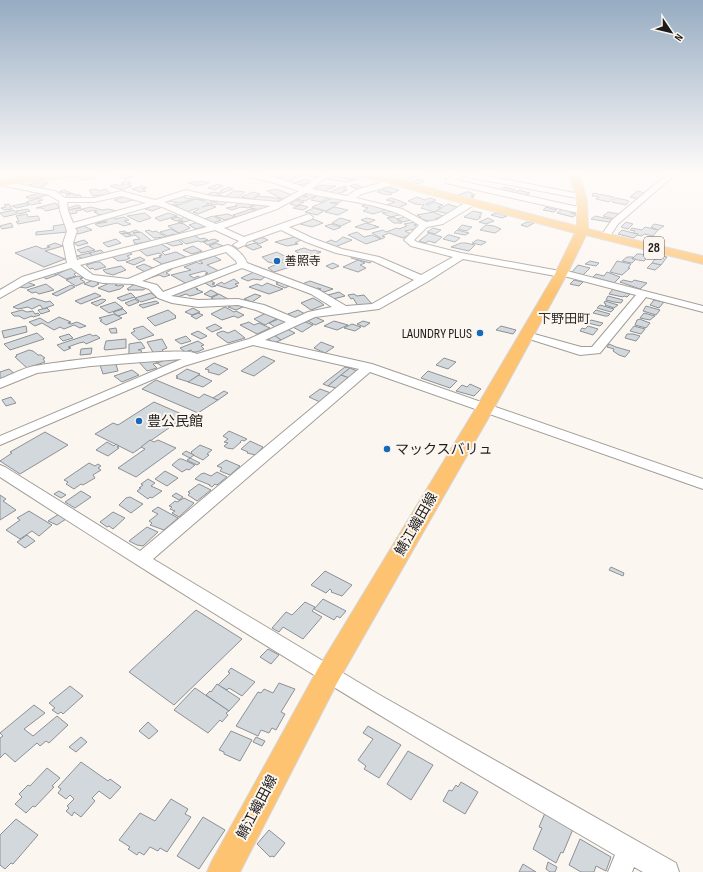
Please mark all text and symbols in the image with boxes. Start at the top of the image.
north arrow [651,12,691,52]
text: N [672,31,686,44]
road number: 28 [644,237,664,259]
place label: 善照寺 [285,254,321,269]
marker: 善照寺 [272,256,282,266]
district label: 下野田町 [538,311,590,327]
place label: LAUNDRY PLUS [402,325,472,342]
marker: LAUNDRY PLUS [475,328,485,338]
place label: 豊公民館 [147,413,203,430]
marker: 豊公民館 [134,416,144,426]
place label: マックスバリュ [395,441,493,458]
marker: マックスバリュ [382,444,392,454]
street label: 鯖江織田線 [391,489,441,559]
street label: 鯖江織田線 [233,772,281,842]

